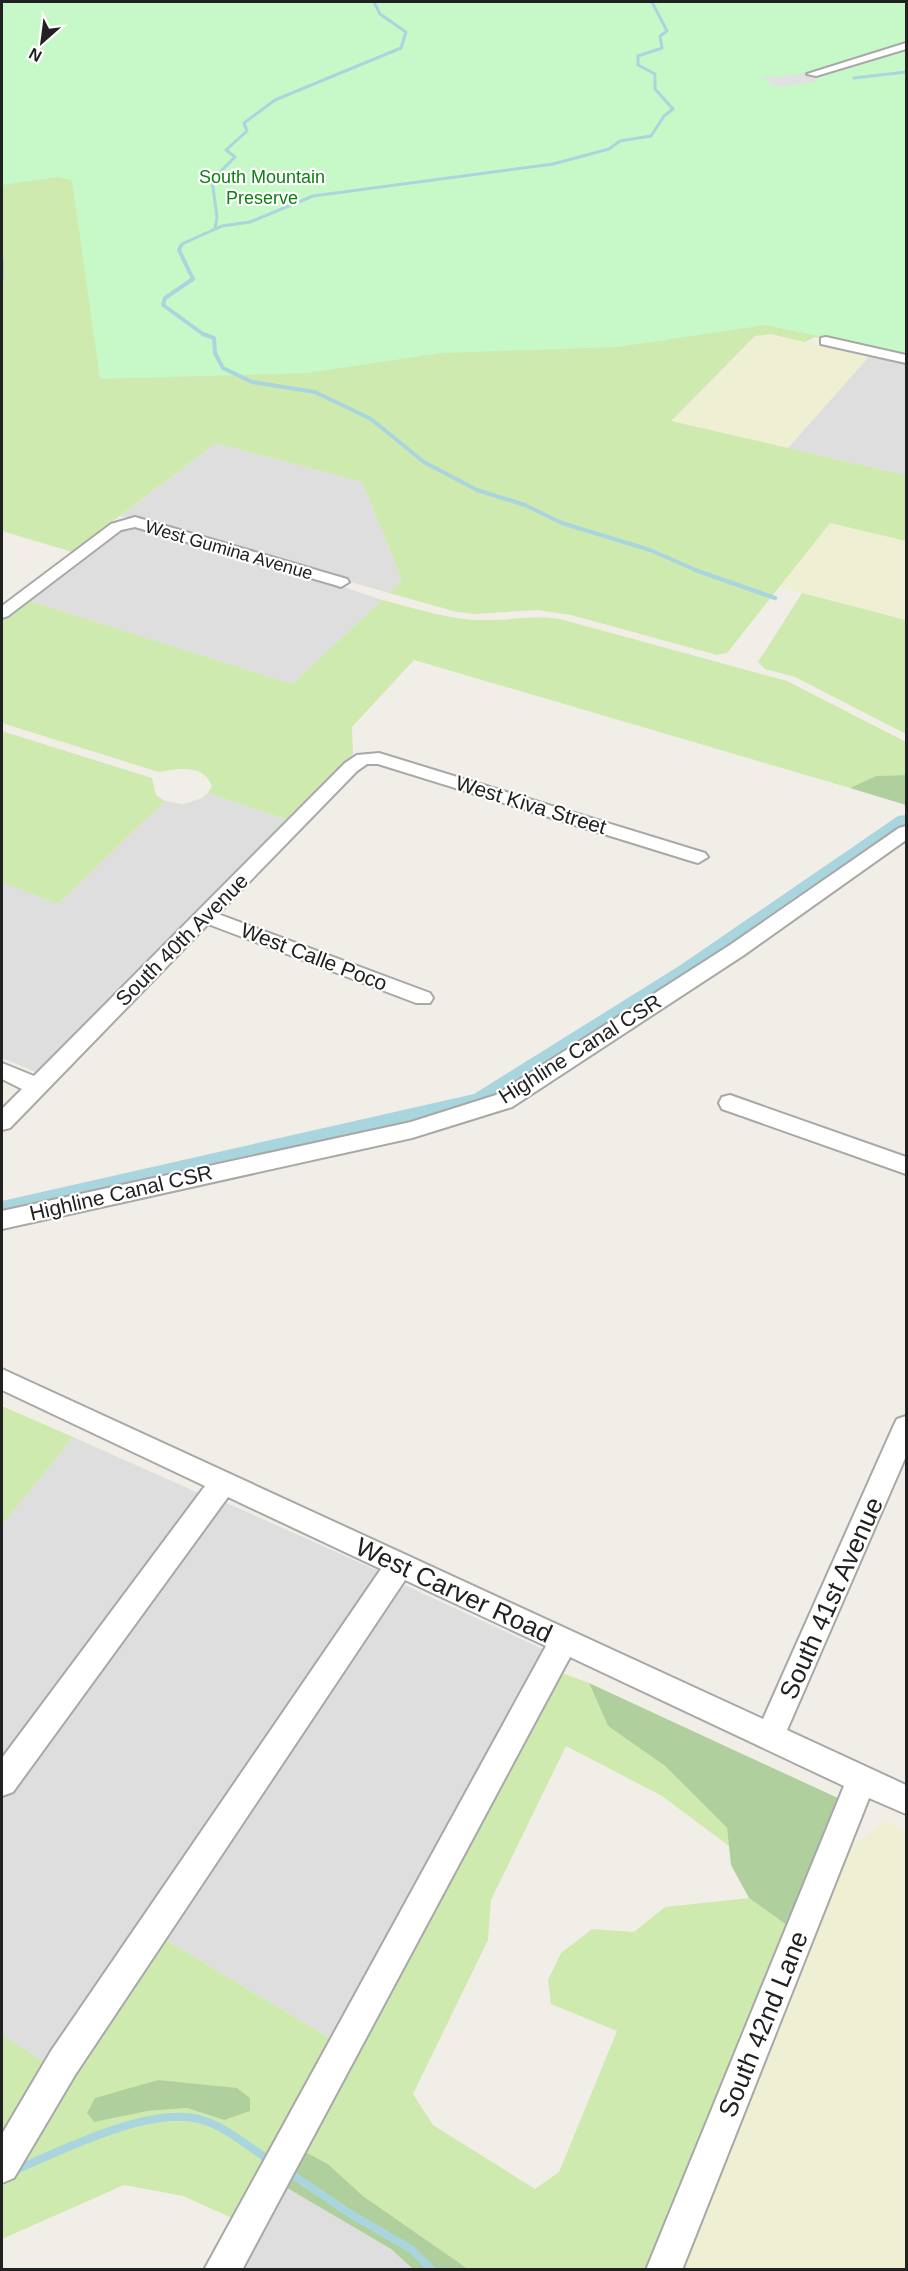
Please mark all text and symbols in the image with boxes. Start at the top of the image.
north arrow [12,12,72,72]
text: N [26,45,44,65]
park label: South Mountain Preserve [199,167,325,208]
street label: West Gumina Avenue [143,516,315,584]
street label: West Kiva Street [453,771,609,838]
street label: South 40th Avenue [111,869,252,1010]
street label: West Calle Poco [238,918,391,995]
street label: Highline Canal CSR [494,989,665,1108]
street label: Highline Canal CSR [27,1160,214,1225]
street label: South 41st Avenue [773,1492,889,1704]
street label: West Carver Road [351,1531,557,1649]
street label: South 42nd Lane [712,1927,814,2121]

